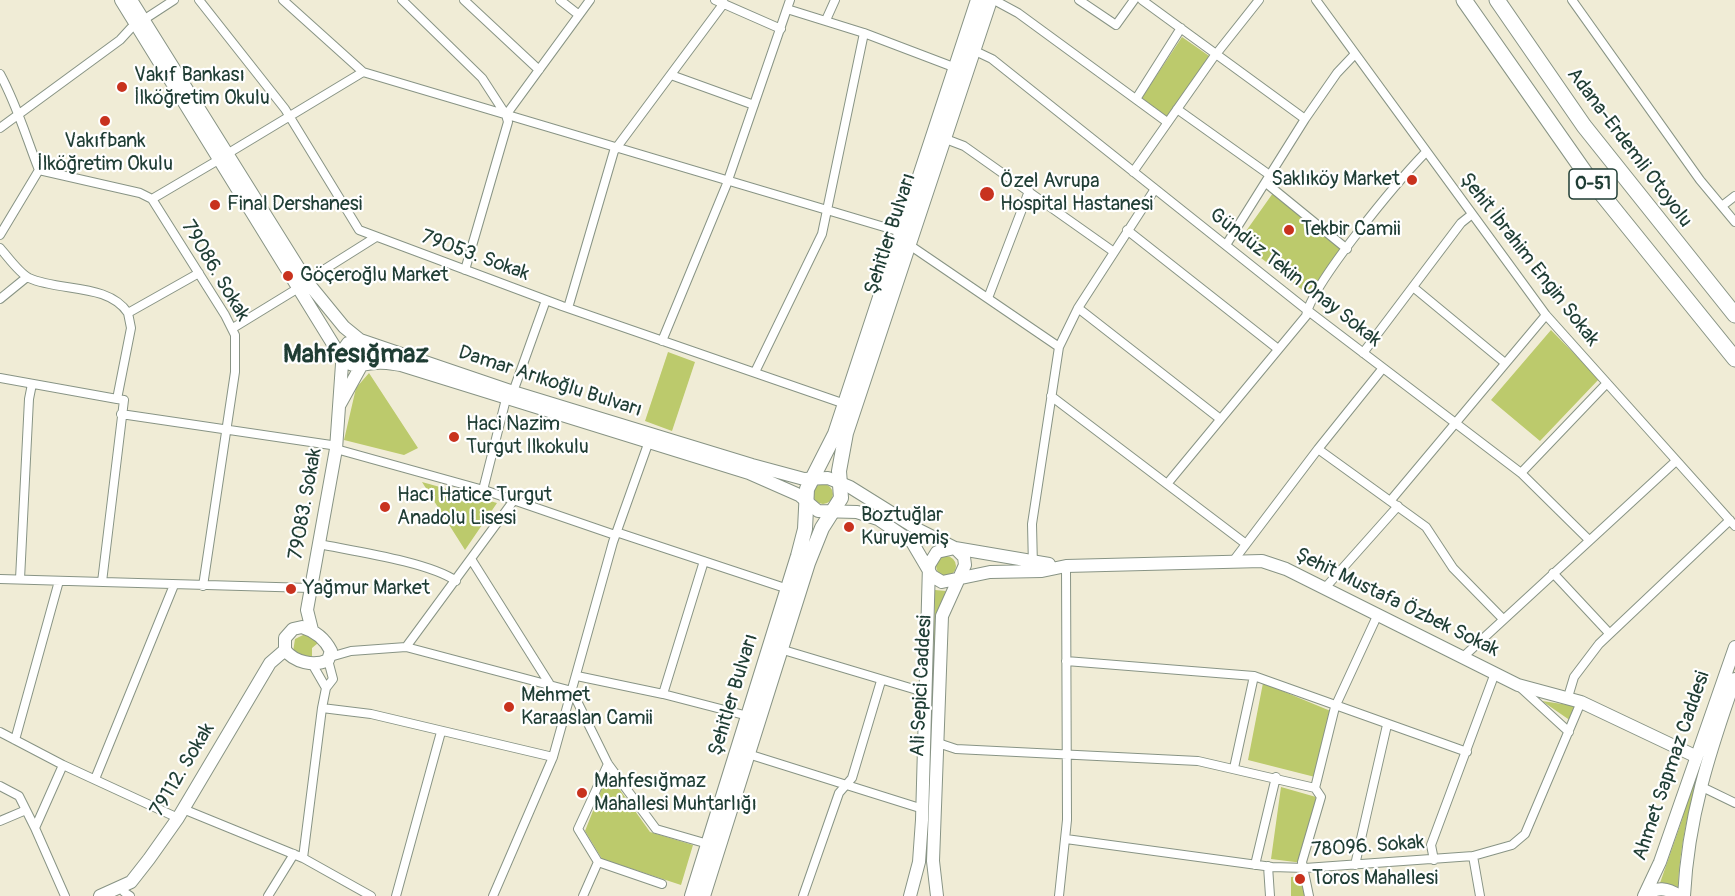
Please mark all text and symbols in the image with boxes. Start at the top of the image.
place label: Vakıf Bankası İlköğretim Okulu [134,64,270,111]
street label: Adana-Erdemli Otoyolu [1561,64,1697,232]
marker: Vakıf Bankası İlköğretim Okulu [115,80,129,94]
marker: Vakıfbank İlköğretim Okulu [98,114,112,128]
place label: Vakıfbank İlköğretim Okulu [37,130,173,177]
place label: Saklıköy Market [1271,168,1400,192]
street label: Şehit İbrahim Engin Sokak [1454,169,1604,351]
road number: O-51 [1569,169,1617,199]
street label: Şehitler Bulvarı [860,170,922,298]
place label: Özel Avrupa Hospital Hastanesi [1000,170,1153,217]
marker: Saklıköy Market [1405,173,1419,187]
marker: Özel Avrupa Hospital Hastanesi [978,185,996,203]
place label: Final Dershanesi [227,193,362,217]
marker: Final Dershanesi [208,198,222,212]
street label: Gündüz Tekin Onay Sokak [1204,203,1386,353]
street label: 79086. Sokak [176,216,254,326]
place label: Tekbir Camii [1301,218,1400,242]
marker: Tekbir Camii [1282,223,1296,237]
street label: 79053. Sokak [418,225,532,287]
place label: Göçeroğlu Market [300,264,449,288]
marker: Göçeroğlu Market [281,269,295,283]
district label: Mahfesığmaz [283,339,429,371]
street label: Damar Arıkoğlu Bulvarı [455,341,645,423]
place label: Haci Nazim Turgut Ilkokulu [466,413,589,460]
marker: Haci Nazim Turgut Ilkokulu [447,430,461,444]
street label: 79083. Sokak [284,446,328,562]
place label: Hacı Hatice Turgut Anadolu Lisesi [397,484,552,531]
marker: Hacı Hatice Turgut Anadolu Lisesi [378,500,392,514]
place label: Boztuğlar Kuruyemiş [861,504,949,551]
marker: Boztuğlar Kuruyemiş [842,520,856,534]
street label: Şehit Mustafa Özbek Sokak [1291,543,1503,663]
place label: Yağmur Market [303,577,430,601]
marker: Yağmur Market [284,582,298,596]
street label: Ali Sepici Caddesi [906,614,938,758]
street label: Şehitler Bulvarı [704,631,764,759]
street label: Ahmet Sapmaz Caddesi [1628,668,1716,864]
place label: Mehmet Karaaslan Camii [521,684,653,731]
marker: Mehmet Karaaslan Camii [502,700,516,714]
street label: 79112. Sokak [146,719,220,821]
place label: Mahfesığmaz Mahallesi Muhtarlığı [594,770,757,817]
marker: Mahfesığmaz Mahallesi Muhtarlığı [575,786,589,800]
street label: 78096. Sokak [1311,831,1425,863]
place label: Toros Mahallesi [1312,867,1438,891]
marker: Toros Mahallesi [1293,872,1307,886]

